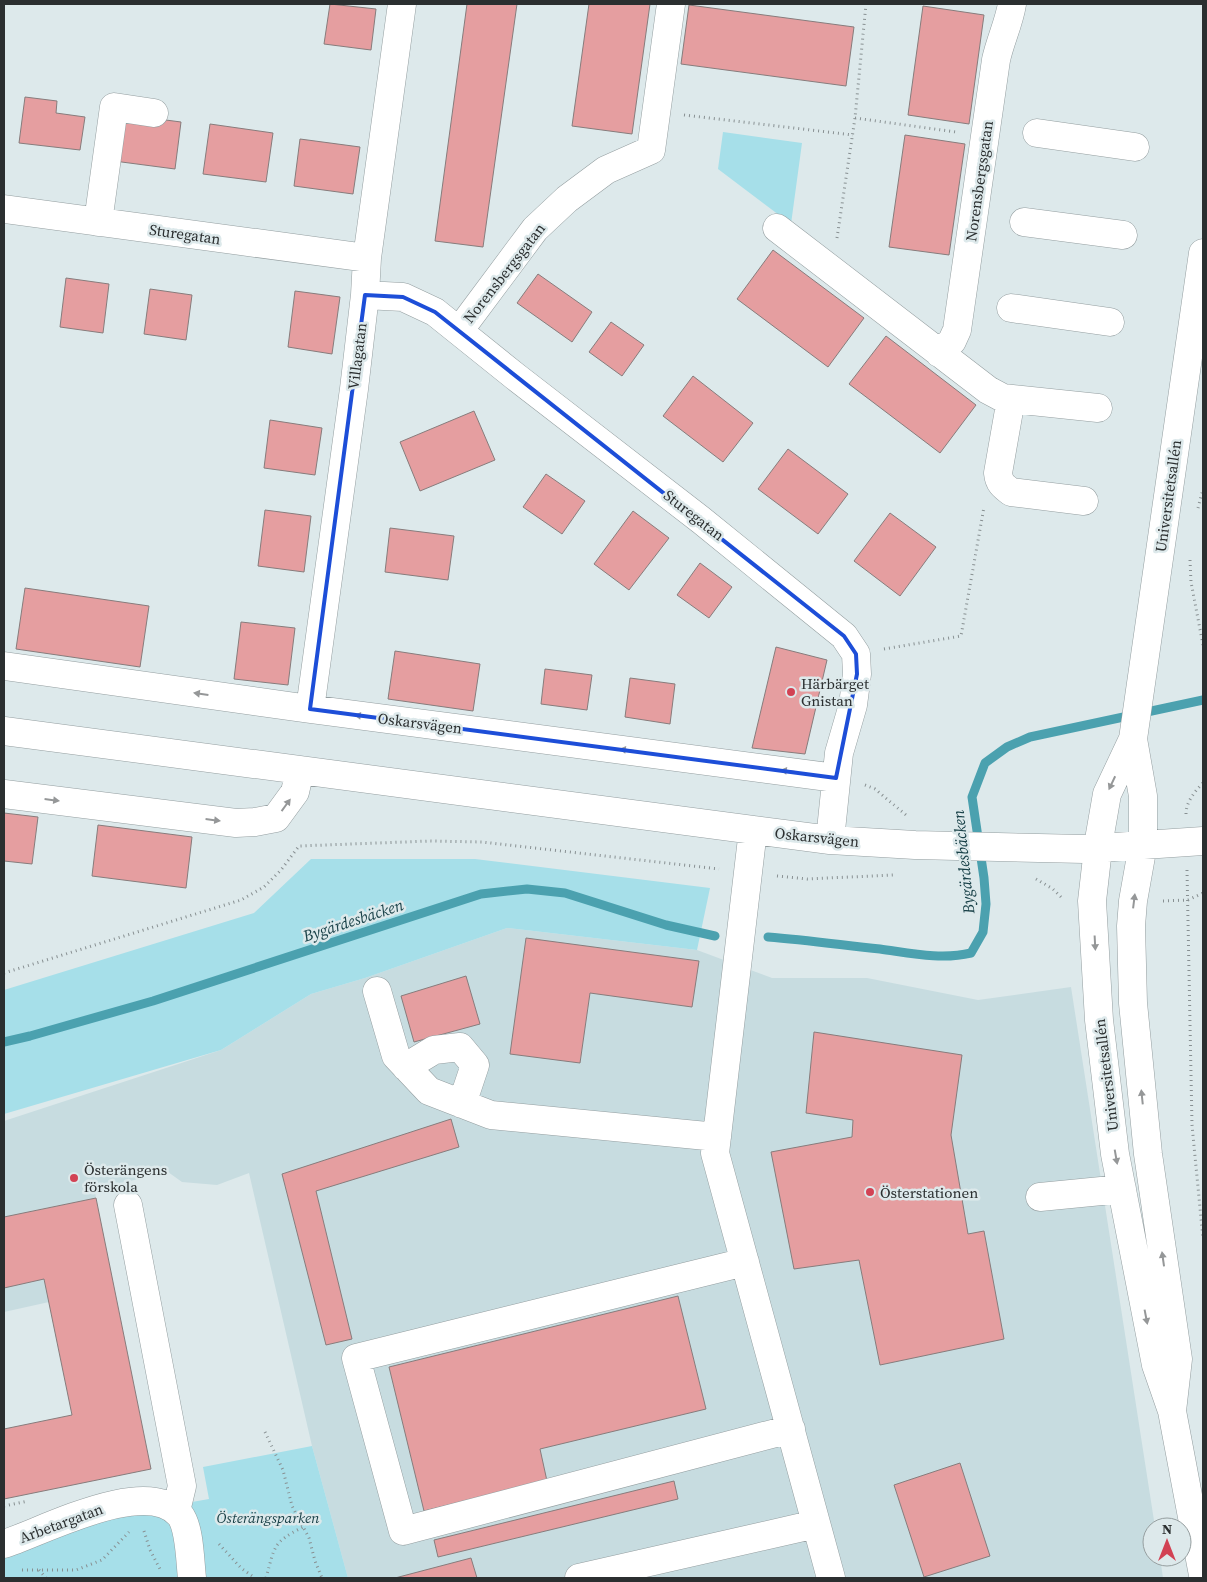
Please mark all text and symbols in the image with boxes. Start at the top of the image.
street label: Norensbergsgatan [960,119,998,243]
street label: Sturegatan [148,219,222,249]
street label: Norensbergsgatan [458,219,550,327]
street label: Villagatan [342,321,372,391]
street label: Universitetsallén [1150,439,1186,553]
street label: Sturegatan [659,485,729,545]
place label: Härbärget Gnistan [801,673,869,711]
marker: Härbärget Gnistan [785,686,797,698]
one-way arrow [192,689,208,697]
street label: Oskarsvägen [377,707,463,739]
one-way arrow [354,711,370,719]
one-way arrow [619,746,635,754]
one-way arrow [780,767,796,775]
one-way arrow [1108,776,1116,790]
one-way arrow [44,796,60,804]
one-way arrow [281,798,291,812]
water label: Bygärdesbäcken [947,809,980,916]
one-way arrow [206,816,222,824]
street label: Oskarsvägen [774,822,860,852]
one-way arrow [1130,892,1138,908]
water label: Bygärdesbäcken [299,893,406,947]
one-way arrow [1091,935,1099,951]
street label: Universitetsallén [1089,1018,1123,1132]
one-way arrow [1138,1089,1146,1105]
one-way arrow [1113,1149,1121,1165]
place label: Österängens förskola [84,1159,167,1197]
marker: Österängens förskola [68,1172,80,1184]
place label: Österstationen [880,1182,978,1203]
marker: Österstationen [864,1186,876,1198]
one-way arrow [1159,1250,1167,1266]
one-way arrow [1143,1309,1151,1325]
street label: Arbetargatan [16,1498,106,1548]
park label: Österängsparken [216,1507,320,1528]
north arrow [1142,1517,1192,1567]
text: N [1162,1519,1172,1539]

